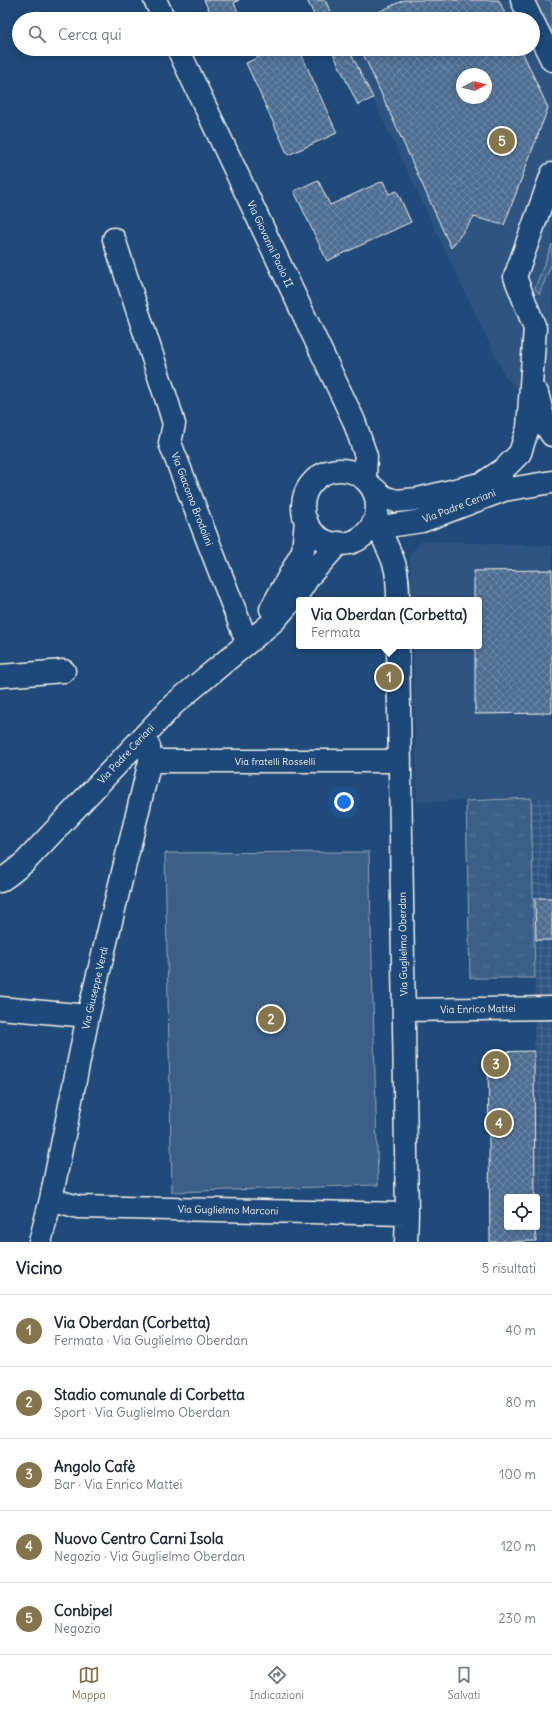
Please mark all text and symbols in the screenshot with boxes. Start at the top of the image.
search box [12,12,540,56]
icon: search [26,23,48,45]
text: Cerca qui [58,25,122,44]
north arrow [456,68,492,104]
pin: 5 [489,126,515,156]
street label: Via Giovanni Paolo II [244,198,296,290]
street label: Via Giacomo Brodolini [168,450,216,548]
street label: Via Padre Ceriani [421,486,497,526]
popup [296,597,482,649]
text: Via Oberdan (Corbetta) [311,605,467,624]
text: Fermata [311,624,361,641]
pin: 1 [376,662,402,692]
street label: Via Padre Ceriani [95,721,157,787]
street label: Via fratelli Rosselli [235,755,315,768]
your location [334,792,354,812]
street label: Via Guglielmo Oberdan [396,892,410,996]
street label: Via Giuseppe Verdi [79,945,111,1031]
street label: Via Enrico Mattei [440,1002,516,1016]
pin: 2 [258,1004,284,1034]
pin: 3 [483,1049,509,1079]
pin: 4 [486,1108,512,1138]
map controls [504,1194,540,1230]
button: locate [504,1194,540,1230]
street label: Via Guglielmo Marconi [178,1203,278,1217]
text: Vicino [16,1257,62,1279]
text: 5 risultati [482,1260,536,1277]
text: Via Oberdan (Corbetta) [54,1313,210,1332]
text: 1 [26,1322,32,1339]
text: 40 m [505,1322,536,1339]
text: Fermata · Via Guglielmo Oberdan [54,1332,248,1349]
text: Stadio comunale di Corbetta [54,1385,245,1404]
text: 2 [25,1394,33,1411]
text: 80 m [505,1394,536,1411]
text: Sport · Via Guglielmo Oberdan [54,1404,230,1421]
text: Angolo Cafè [54,1457,135,1476]
text: 3 [25,1466,33,1483]
text: 100 m [499,1466,536,1483]
text: Bar · Via Enrico Mattei [54,1476,183,1493]
text: Nuovo Centro Carni Isola [54,1529,224,1548]
text: 4 [25,1538,33,1555]
text: 120 m [501,1538,536,1555]
text: Negozio · Via Guglielmo Oberdan [54,1548,245,1565]
text: Conbipel [54,1601,112,1620]
text: 5 [25,1610,33,1627]
text: 230 m [498,1610,536,1627]
text: Negozio [54,1620,101,1637]
tab: Mappa [72,1664,106,1702]
tab: Indicazioni [249,1664,304,1702]
tab: Salvati [448,1664,480,1702]

